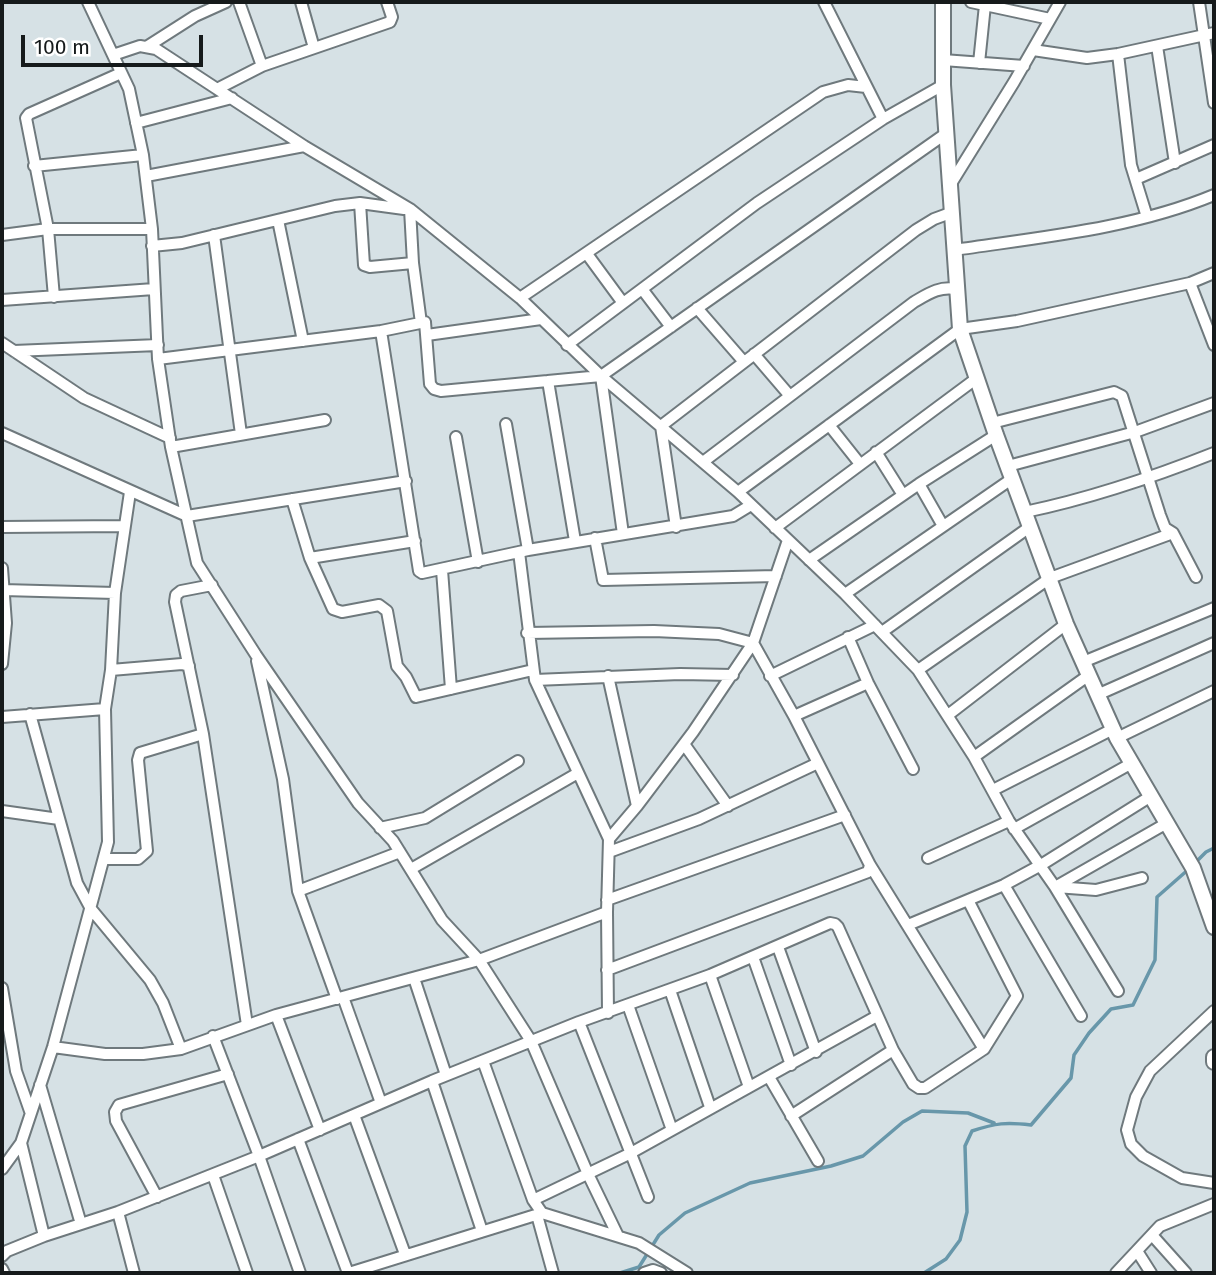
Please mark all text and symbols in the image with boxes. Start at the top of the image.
scale bar [24,21,206,65]
text: 100 m [34,34,90,60]

